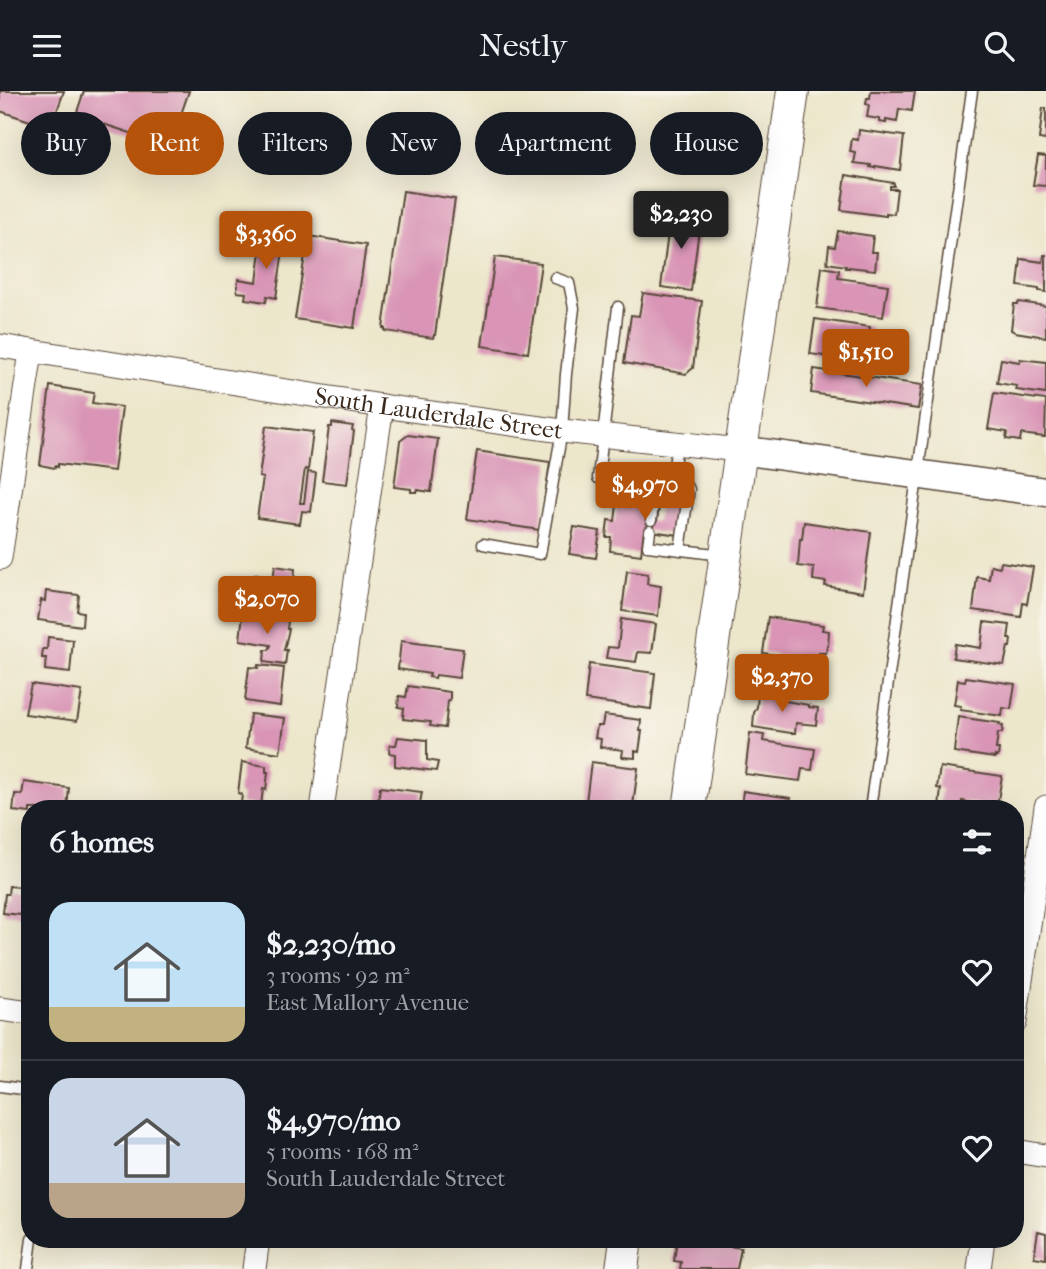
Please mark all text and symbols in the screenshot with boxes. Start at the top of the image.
icon: menu [28,27,66,65]
text: Nestly [479,27,567,64]
icon: search [980,27,1018,65]
chip: Buy [21,112,111,175]
chip: Rent [125,112,224,175]
chip: Filters [238,112,352,175]
chip: New [366,112,461,175]
chip: Apartment [475,112,636,175]
chip: House [650,112,763,175]
pin: $2,230 [624,191,738,251]
text: $2,230 [649,200,713,227]
pin: $3,360 [209,211,323,271]
text: $3,360 [235,220,297,247]
pin: $1,510 [809,329,923,389]
text: $1,510 [838,338,894,365]
street label: South Lauderdale Street [313,382,565,445]
pin: $4,970 [588,463,702,522]
text: $4,970 [612,471,678,498]
pin: $2,070 [210,577,324,636]
text: $2,070 [234,585,300,612]
pin: $2,370 [725,655,839,714]
text: $2,370 [751,663,813,690]
icon: filters [958,823,996,861]
text: 6 homes [49,825,154,860]
text: $2,230/mo [266,927,396,962]
icon: home [105,930,189,1014]
icon: heart [958,953,996,991]
text: 3 rooms · 92 m² [266,962,410,989]
text: East Mallory Avenue [266,989,469,1016]
text: $4,970/mo [266,1103,401,1138]
icon: home [105,1106,189,1190]
icon: heart [958,1129,996,1167]
text: 5 rooms · 168 m² [266,1138,419,1165]
text: South Lauderdale Street [266,1165,506,1192]

